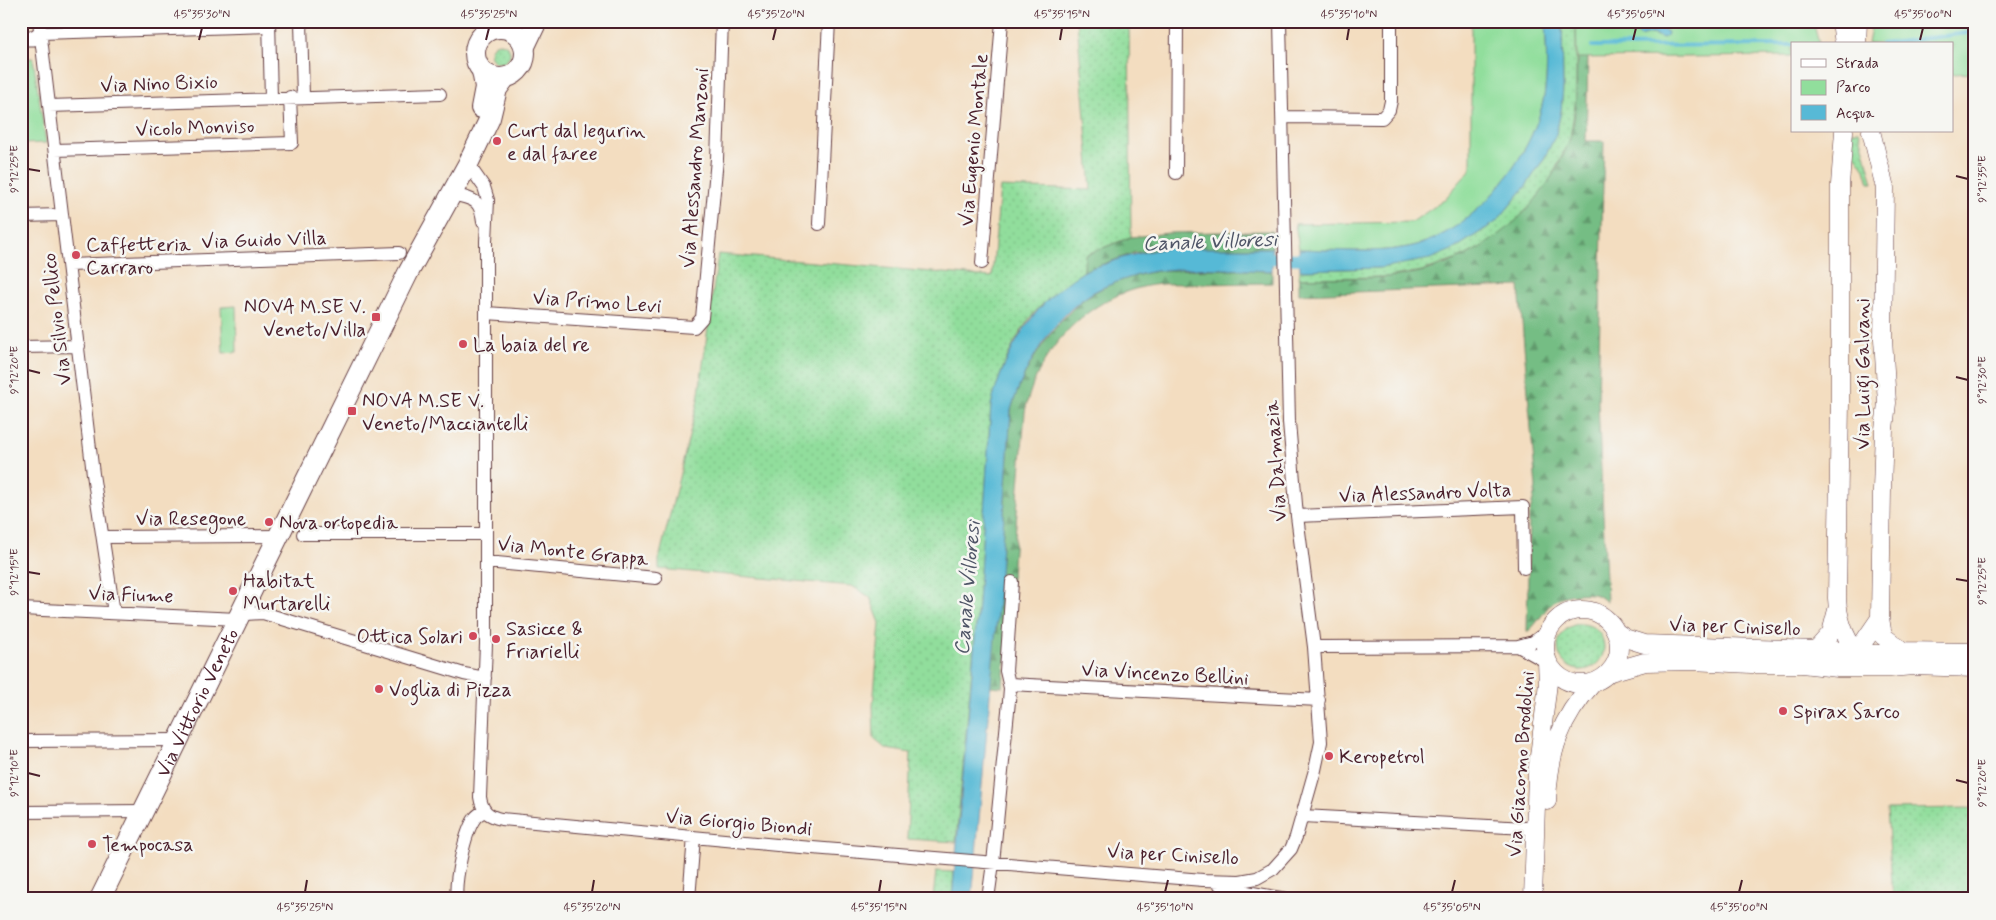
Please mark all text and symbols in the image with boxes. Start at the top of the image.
text: 45°35'30"N [174,7,230,23]
text: 45°35'25"N [461,7,517,23]
text: 45°35'20"N [748,7,804,23]
text: 45°35'15"N [1034,7,1090,23]
text: 45°35'10"N [1321,7,1377,23]
text: 45°35'05"N [1607,7,1665,23]
text: 45°35'00"N [1894,7,1952,23]
legend [1791,42,1954,132]
street label: Via Eugenio Montale [953,52,996,228]
text: Strada [1836,54,1879,74]
street label: Via Alessandro Manzoni [675,67,716,269]
street label: Via Nino Bixio [100,69,218,100]
text: Parco [1836,78,1870,98]
text: Acqua [1836,104,1875,124]
street label: Vicolo Monviso [135,113,255,144]
place label: Curt dal legurin e dal faree [507,118,646,168]
marker: Curt dal legurin e dal faree [491,135,503,147]
text: 9°12'25"E [7,145,23,193]
text: 9°12'35"E [1975,155,1991,203]
street label: Via Guido Villa [201,225,327,256]
water label: Canale Villoresi [1142,226,1280,258]
place label: Caffetteria Carraro [86,232,192,282]
marker: Caffetteria Carraro [70,249,82,261]
street label: Via Silvio Pellico [36,251,79,386]
street label: Via Primo Levi [532,285,662,320]
place label: NOVA M.SE V. Veneto/Villa [244,294,366,344]
street label: Via Luigi Galvani [1850,298,1879,450]
marker: NOVA M.SE V. Veneto/Villa [370,311,382,323]
place label: La baia del re [473,332,590,359]
marker: La baia del re [457,338,469,350]
text: 9°12'20"E [7,346,23,394]
text: 9°12'30"E [1975,356,1991,404]
place label: NOVA M.SE V. Veneto/Macciantelli [362,388,528,438]
street label: Via Dalmazia [1259,398,1294,523]
marker: NOVA M.SE V. Veneto/Macciantelli [346,405,358,417]
street label: Via Alessandro Volta [1338,477,1512,510]
street label: Via Resegone [136,506,246,534]
place label: Nova ortopedia [279,510,399,537]
marker: Nova ortopedia [263,516,275,528]
water label: Canale Villoresi [948,518,988,656]
street label: Via Monte Grappa [496,531,651,574]
text: 9°12'15"E [7,548,23,596]
text: 9°12'25"E [1975,557,1991,605]
place label: Habitat Murtarelli [243,568,330,618]
street label: Via Fiume [88,581,174,610]
marker: Habitat Murtarelli [227,585,239,597]
street label: Via per Cinisello [1669,612,1801,643]
place label: Sasicce & Friarielli [506,616,583,666]
street label: Via Vittorio Veneto [150,624,246,782]
place label: Ottica Solari [356,624,463,651]
marker: Ottica Solari [467,630,479,642]
marker: Sasicce & Friarielli [490,633,502,645]
street label: Via Vincenzo Bellini [1081,657,1249,692]
street label: Via Giacomo Brodolini [1502,670,1541,858]
place label: Voglia di Pizza [389,677,512,706]
marker: Voglia di Pizza [373,683,385,695]
place label: Spirax Sarco [1793,699,1900,726]
marker: Spirax Sarco [1777,705,1789,717]
place label: Keropetrol [1339,744,1425,771]
text: 9°12'10"E [7,749,23,797]
marker: Keropetrol [1323,750,1335,762]
text: 9°12'20"E [1975,759,1991,807]
street label: Via Giorgio Biondi [665,804,813,844]
place label: Tempocasa [102,832,194,859]
marker: Tempocasa [86,838,98,850]
street label: Via per Cinisello [1106,839,1239,872]
text: 45°35'25"N [277,900,333,916]
text: 45°35'20"N [564,900,620,916]
text: 45°35'15"N [851,900,907,916]
text: 45°35'10"N [1137,900,1193,916]
text: 45°35'05"N [1423,900,1481,916]
text: 45°35'00"N [1710,900,1768,916]

